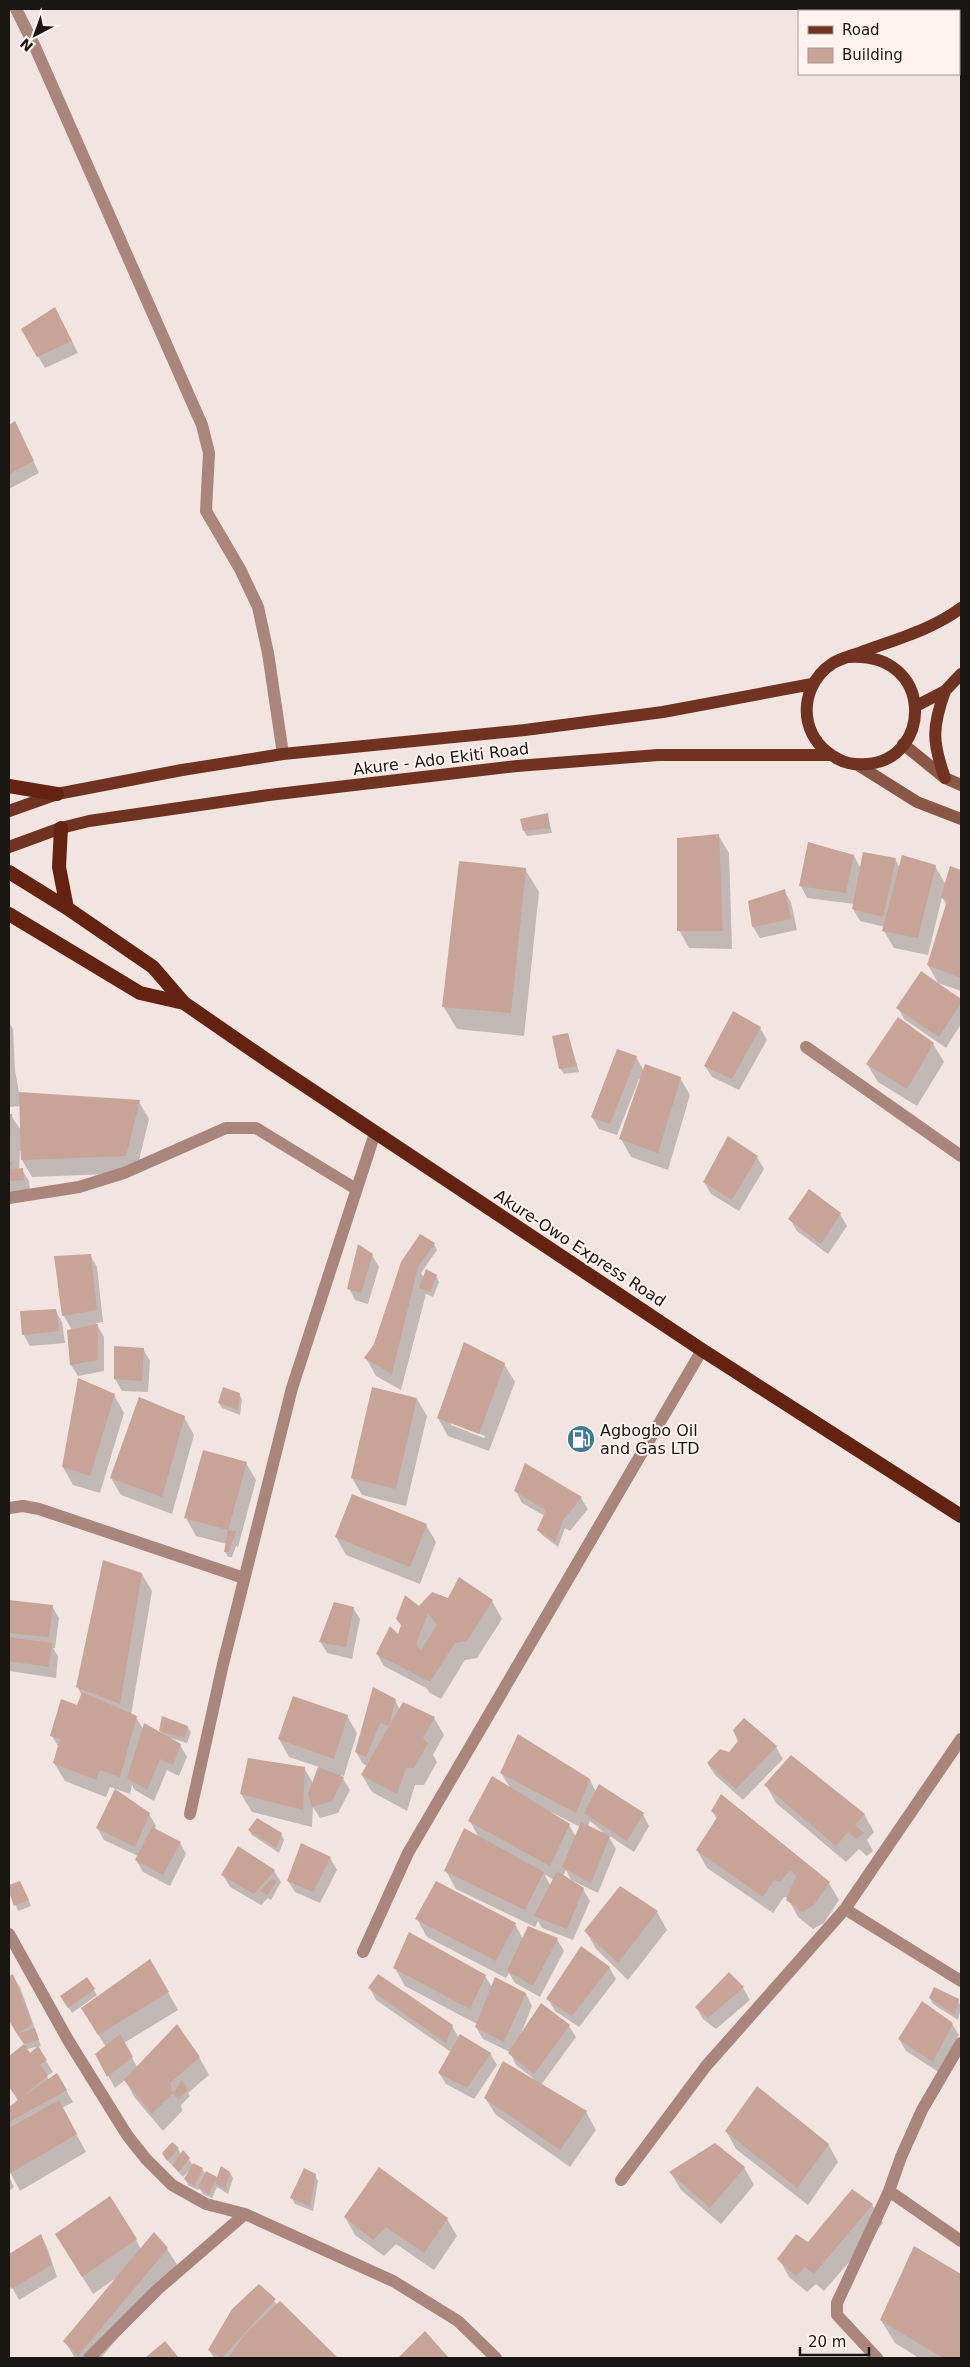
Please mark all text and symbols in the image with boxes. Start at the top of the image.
north arrow [10,10,60,60]
legend [798,10,960,75]
text: Road [842,21,880,39]
text: N [17,35,36,55]
text: Building [842,46,903,64]
street label: Akure - Ado Ekiti Road [352,739,530,779]
street label: Akure-Owo Express Road [491,1185,669,1311]
place label: Agbogbo Oil and Gas LTD [600,1421,700,1458]
fuel station icon: Agbogbo Oil and Gas LTD [566,1424,596,1454]
scale bar [800,2324,869,2356]
text: 20 m [808,2333,846,2351]

